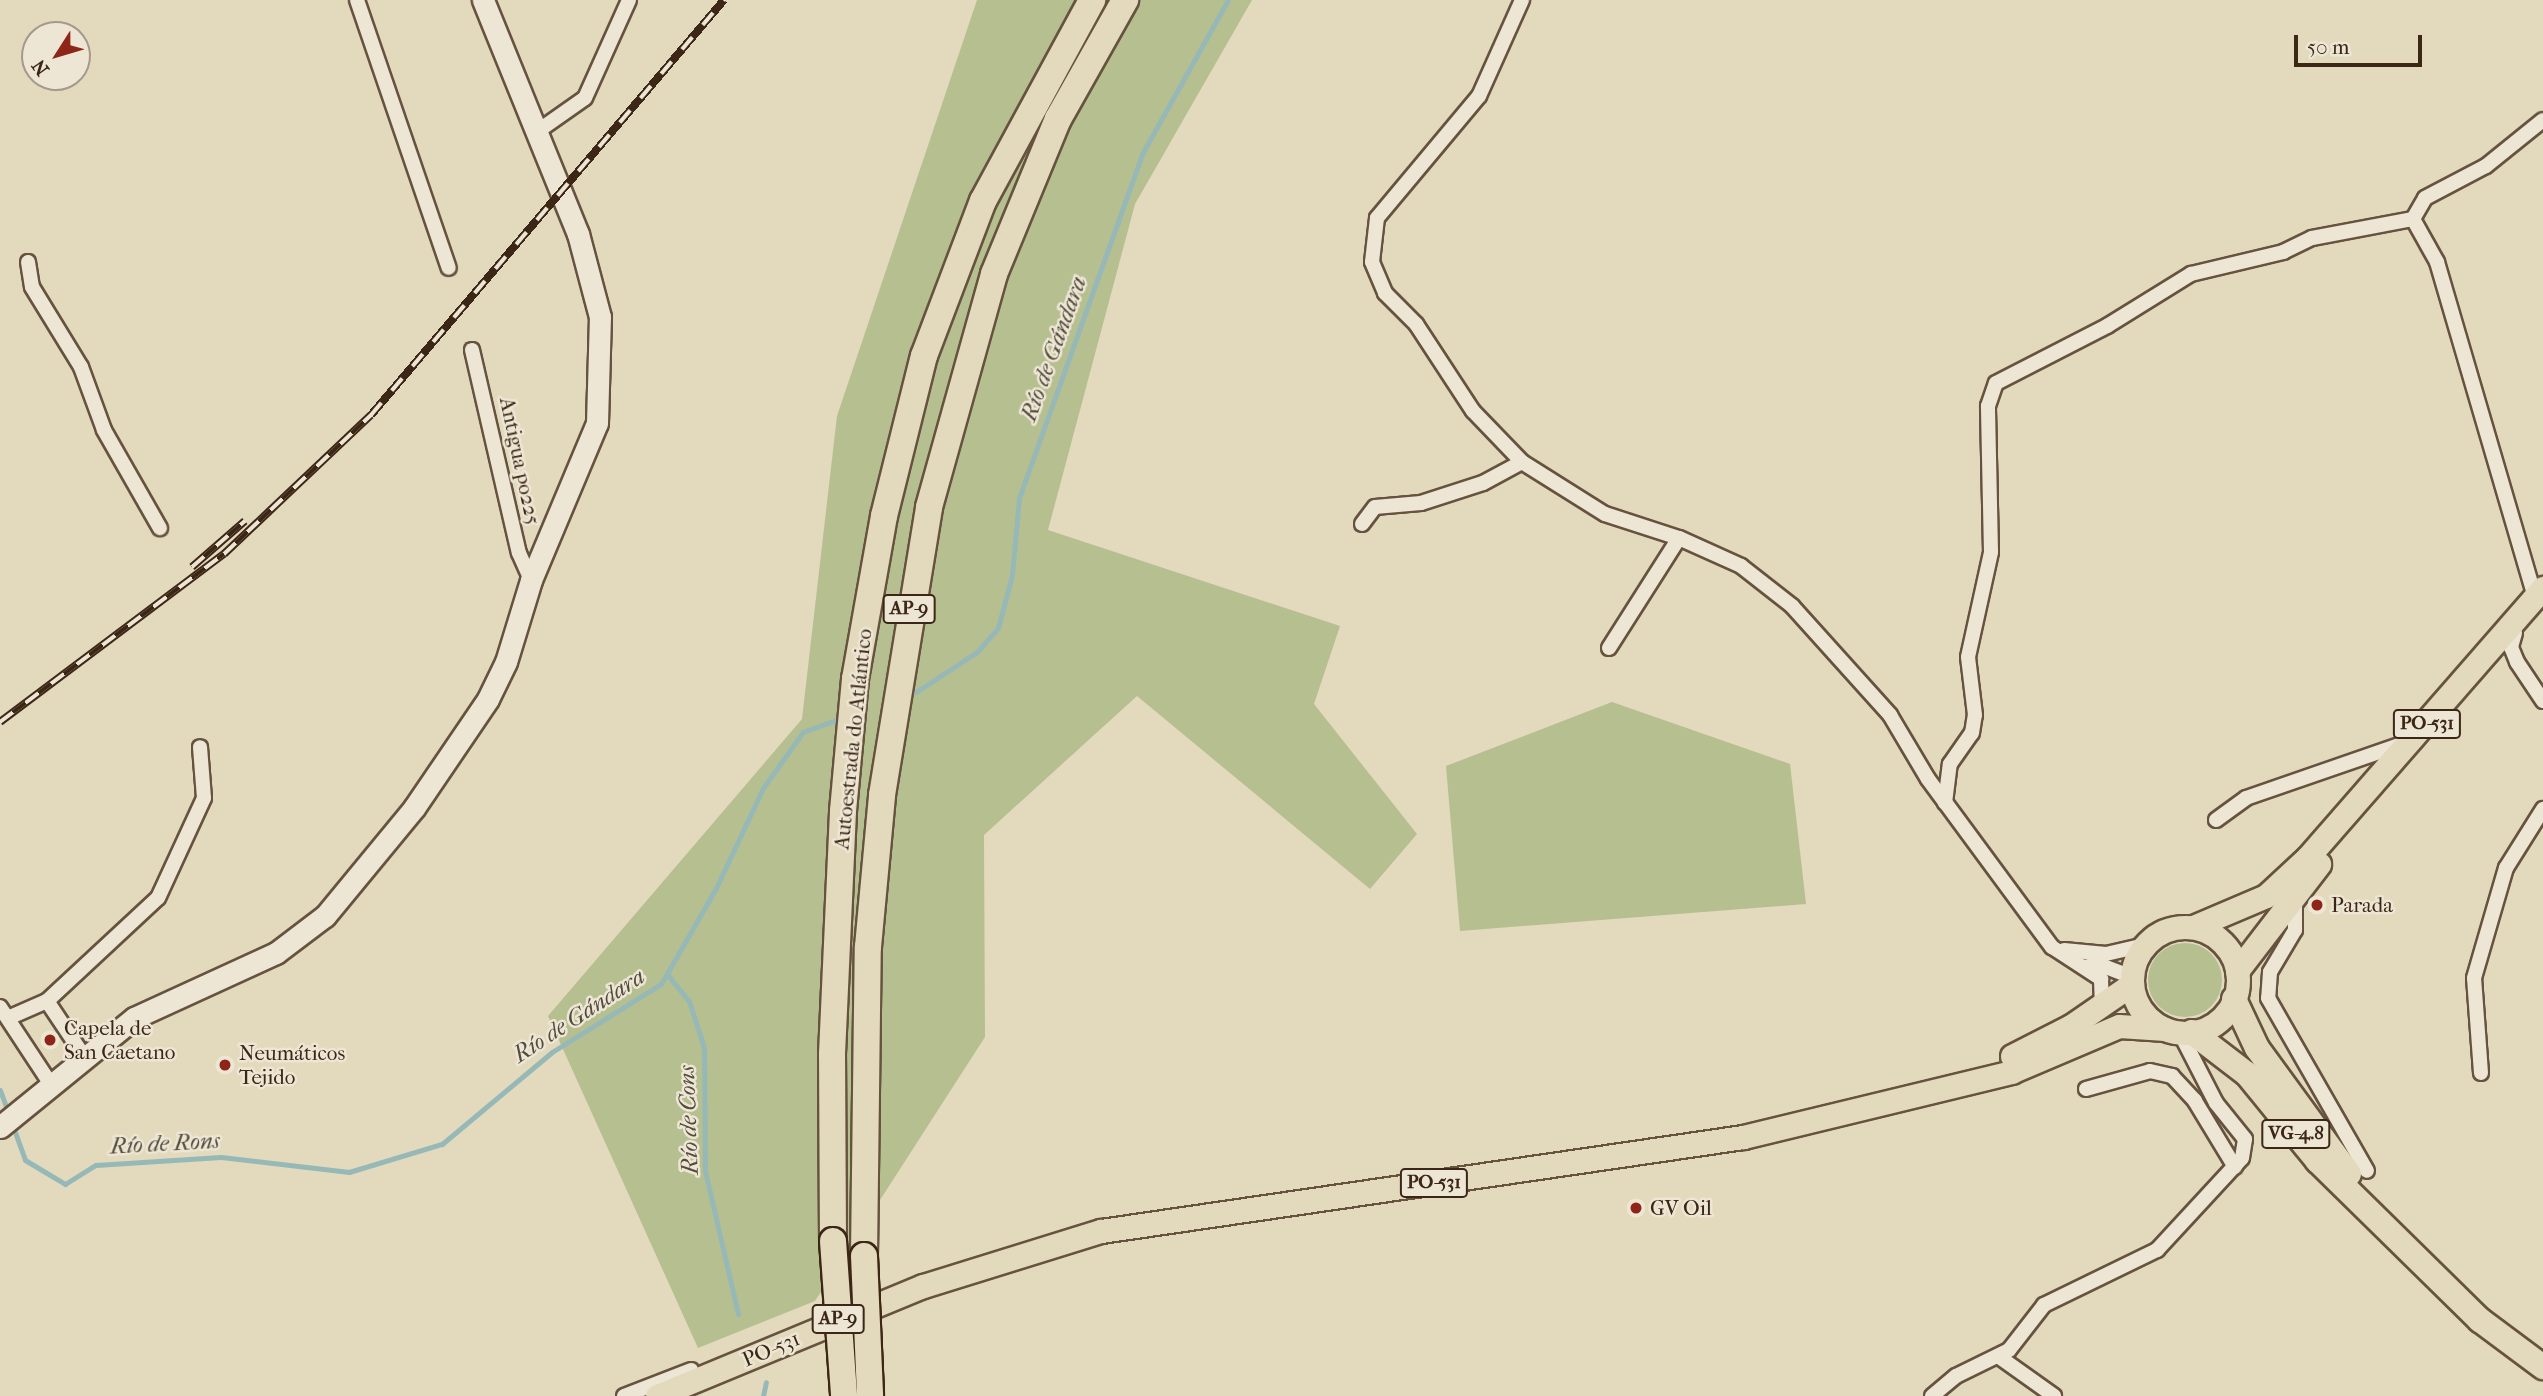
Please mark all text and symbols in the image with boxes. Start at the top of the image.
north arrow [21,21,91,91]
scale bar [2298,21,2426,65]
text: 50 m [2307,35,2350,59]
text: N [28,55,54,80]
water label: Río de Gándara [1015,273,1093,425]
street label: Antigua po225 [494,395,546,527]
road number: AP-9 [881,594,937,624]
street label: Autoestrada do Atlántico [829,627,877,851]
road number: PO-531 [2392,708,2462,740]
place label: Parada [2331,892,2393,918]
marker: Parada [2309,897,2325,913]
water label: Río de Gándara [508,963,650,1069]
place label: Capela de San Caetano [64,1015,175,1065]
marker: Capela de San Caetano [42,1032,58,1048]
place label: Neumáticos Tejido [239,1040,345,1090]
marker: Neumáticos Tejido [217,1057,233,1073]
water label: Río de Cons [673,1065,705,1175]
road number: VG-4.8 [2261,1118,2331,1150]
water label: Río de Rons [109,1127,221,1161]
road number: PO-531 [1399,1168,1469,1198]
place label: GV Oil [1650,1195,1712,1221]
marker: GV Oil [1628,1200,1644,1216]
road number: AP-9 [810,1303,866,1334]
street label: PO-531 [738,1326,804,1372]

